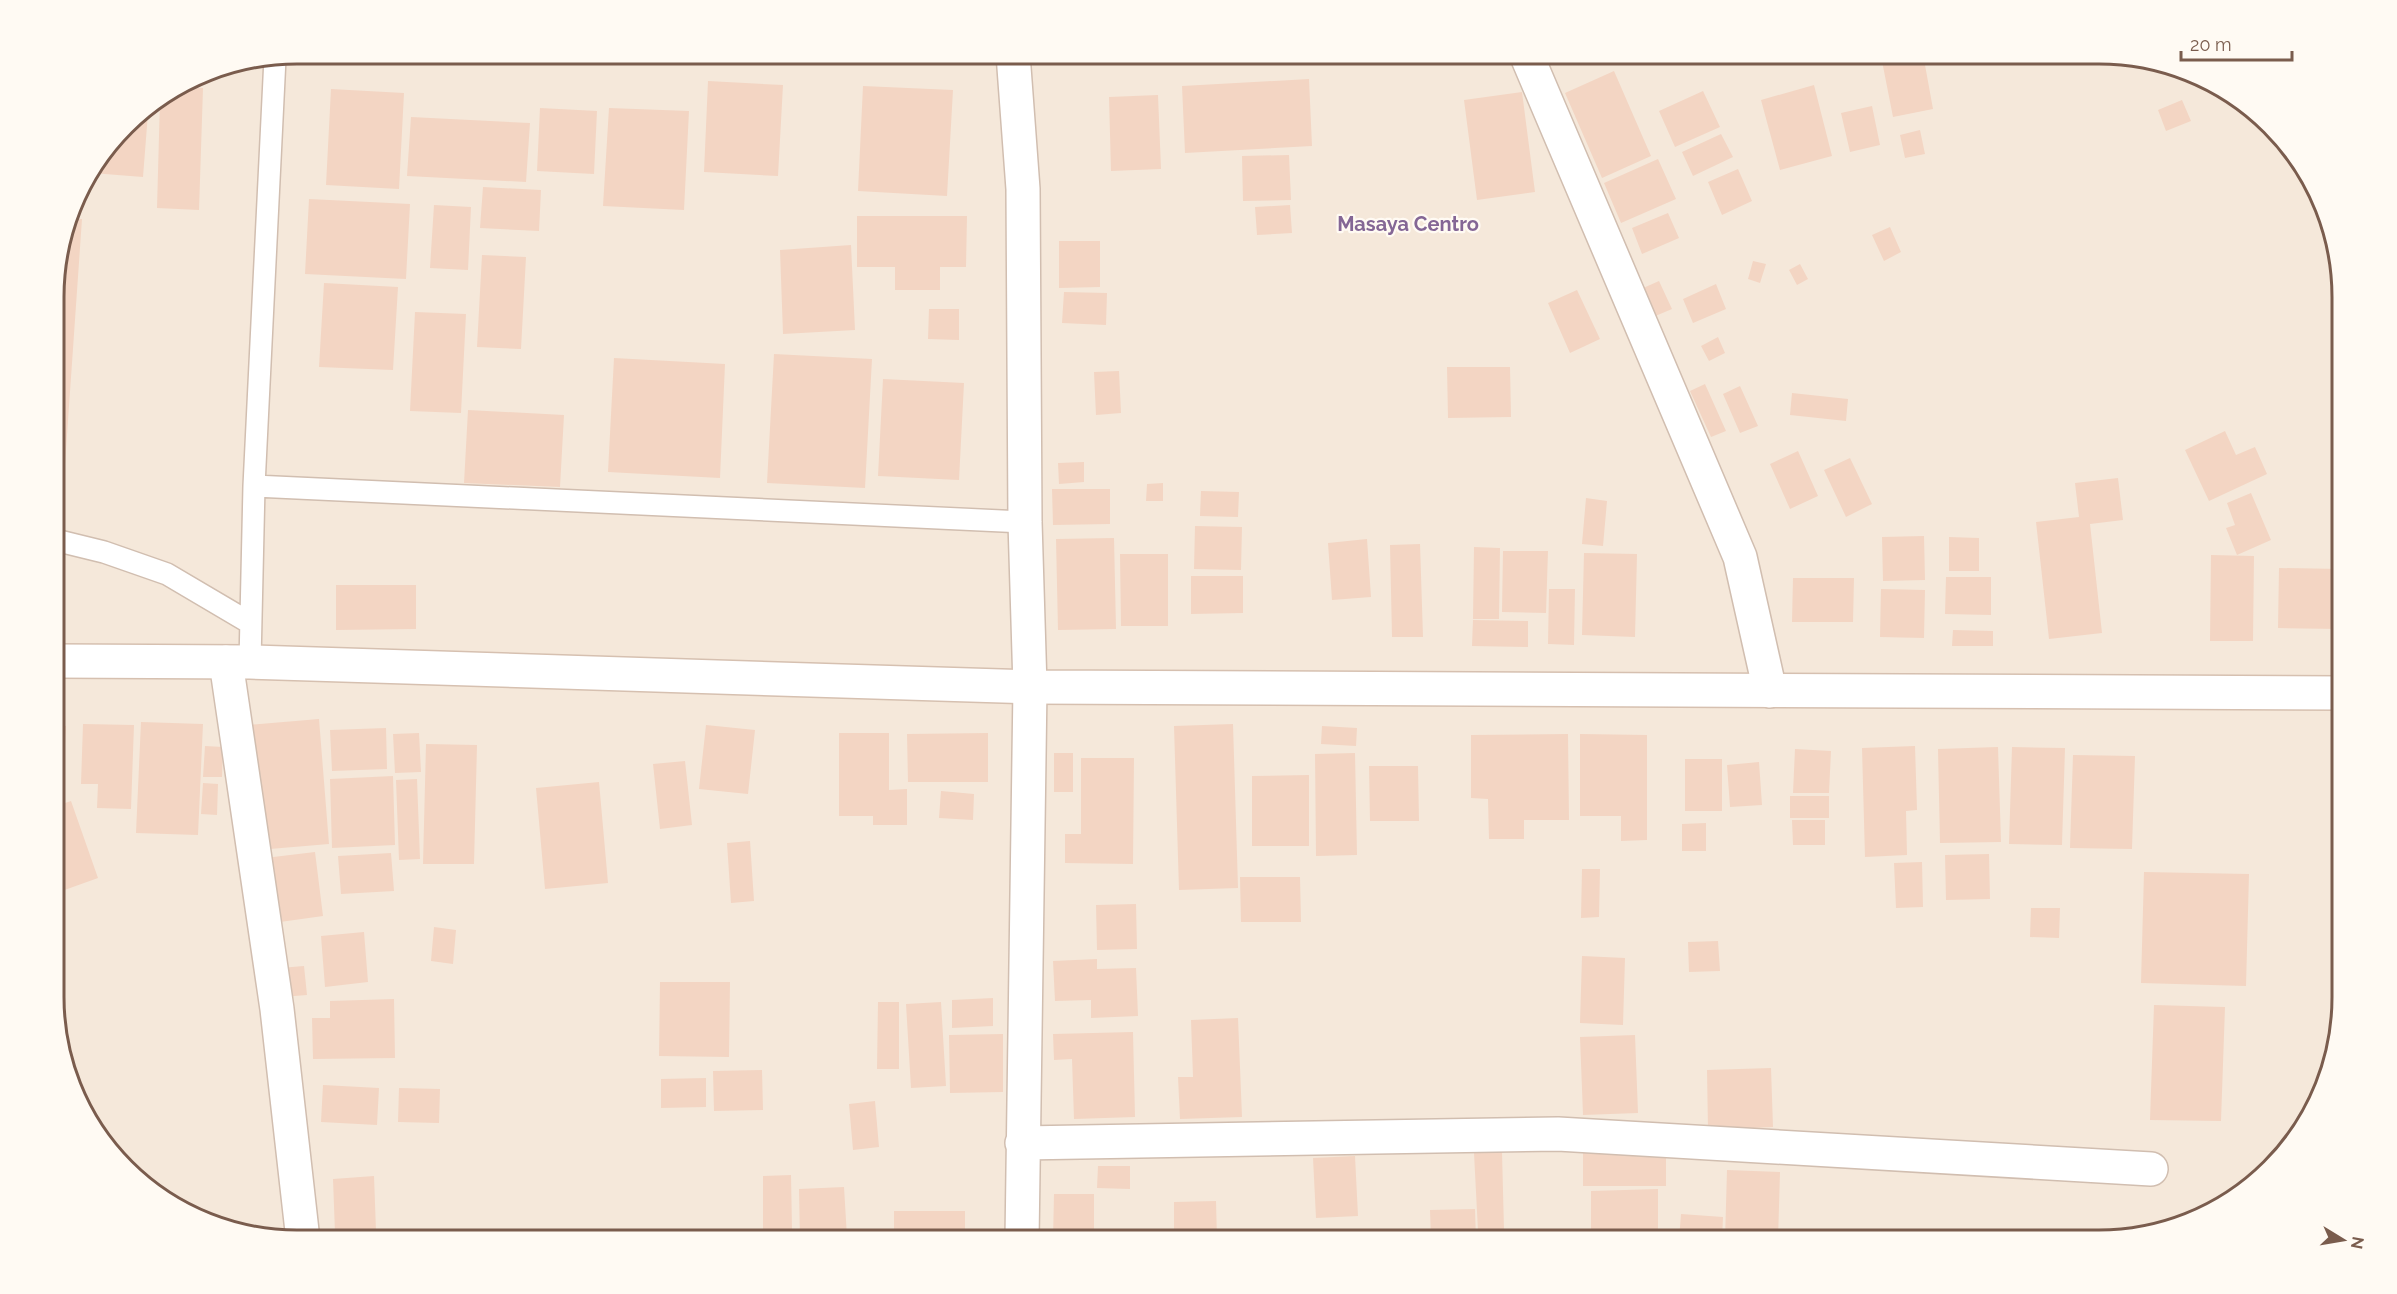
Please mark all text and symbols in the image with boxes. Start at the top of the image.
scale bar [2181,24,2292,62]
text: 20 m [2190,34,2232,55]
district label: Masaya Centro [1337,212,1479,236]
north arrow [2313,1210,2373,1270]
text: N [2347,1235,2368,1251]

